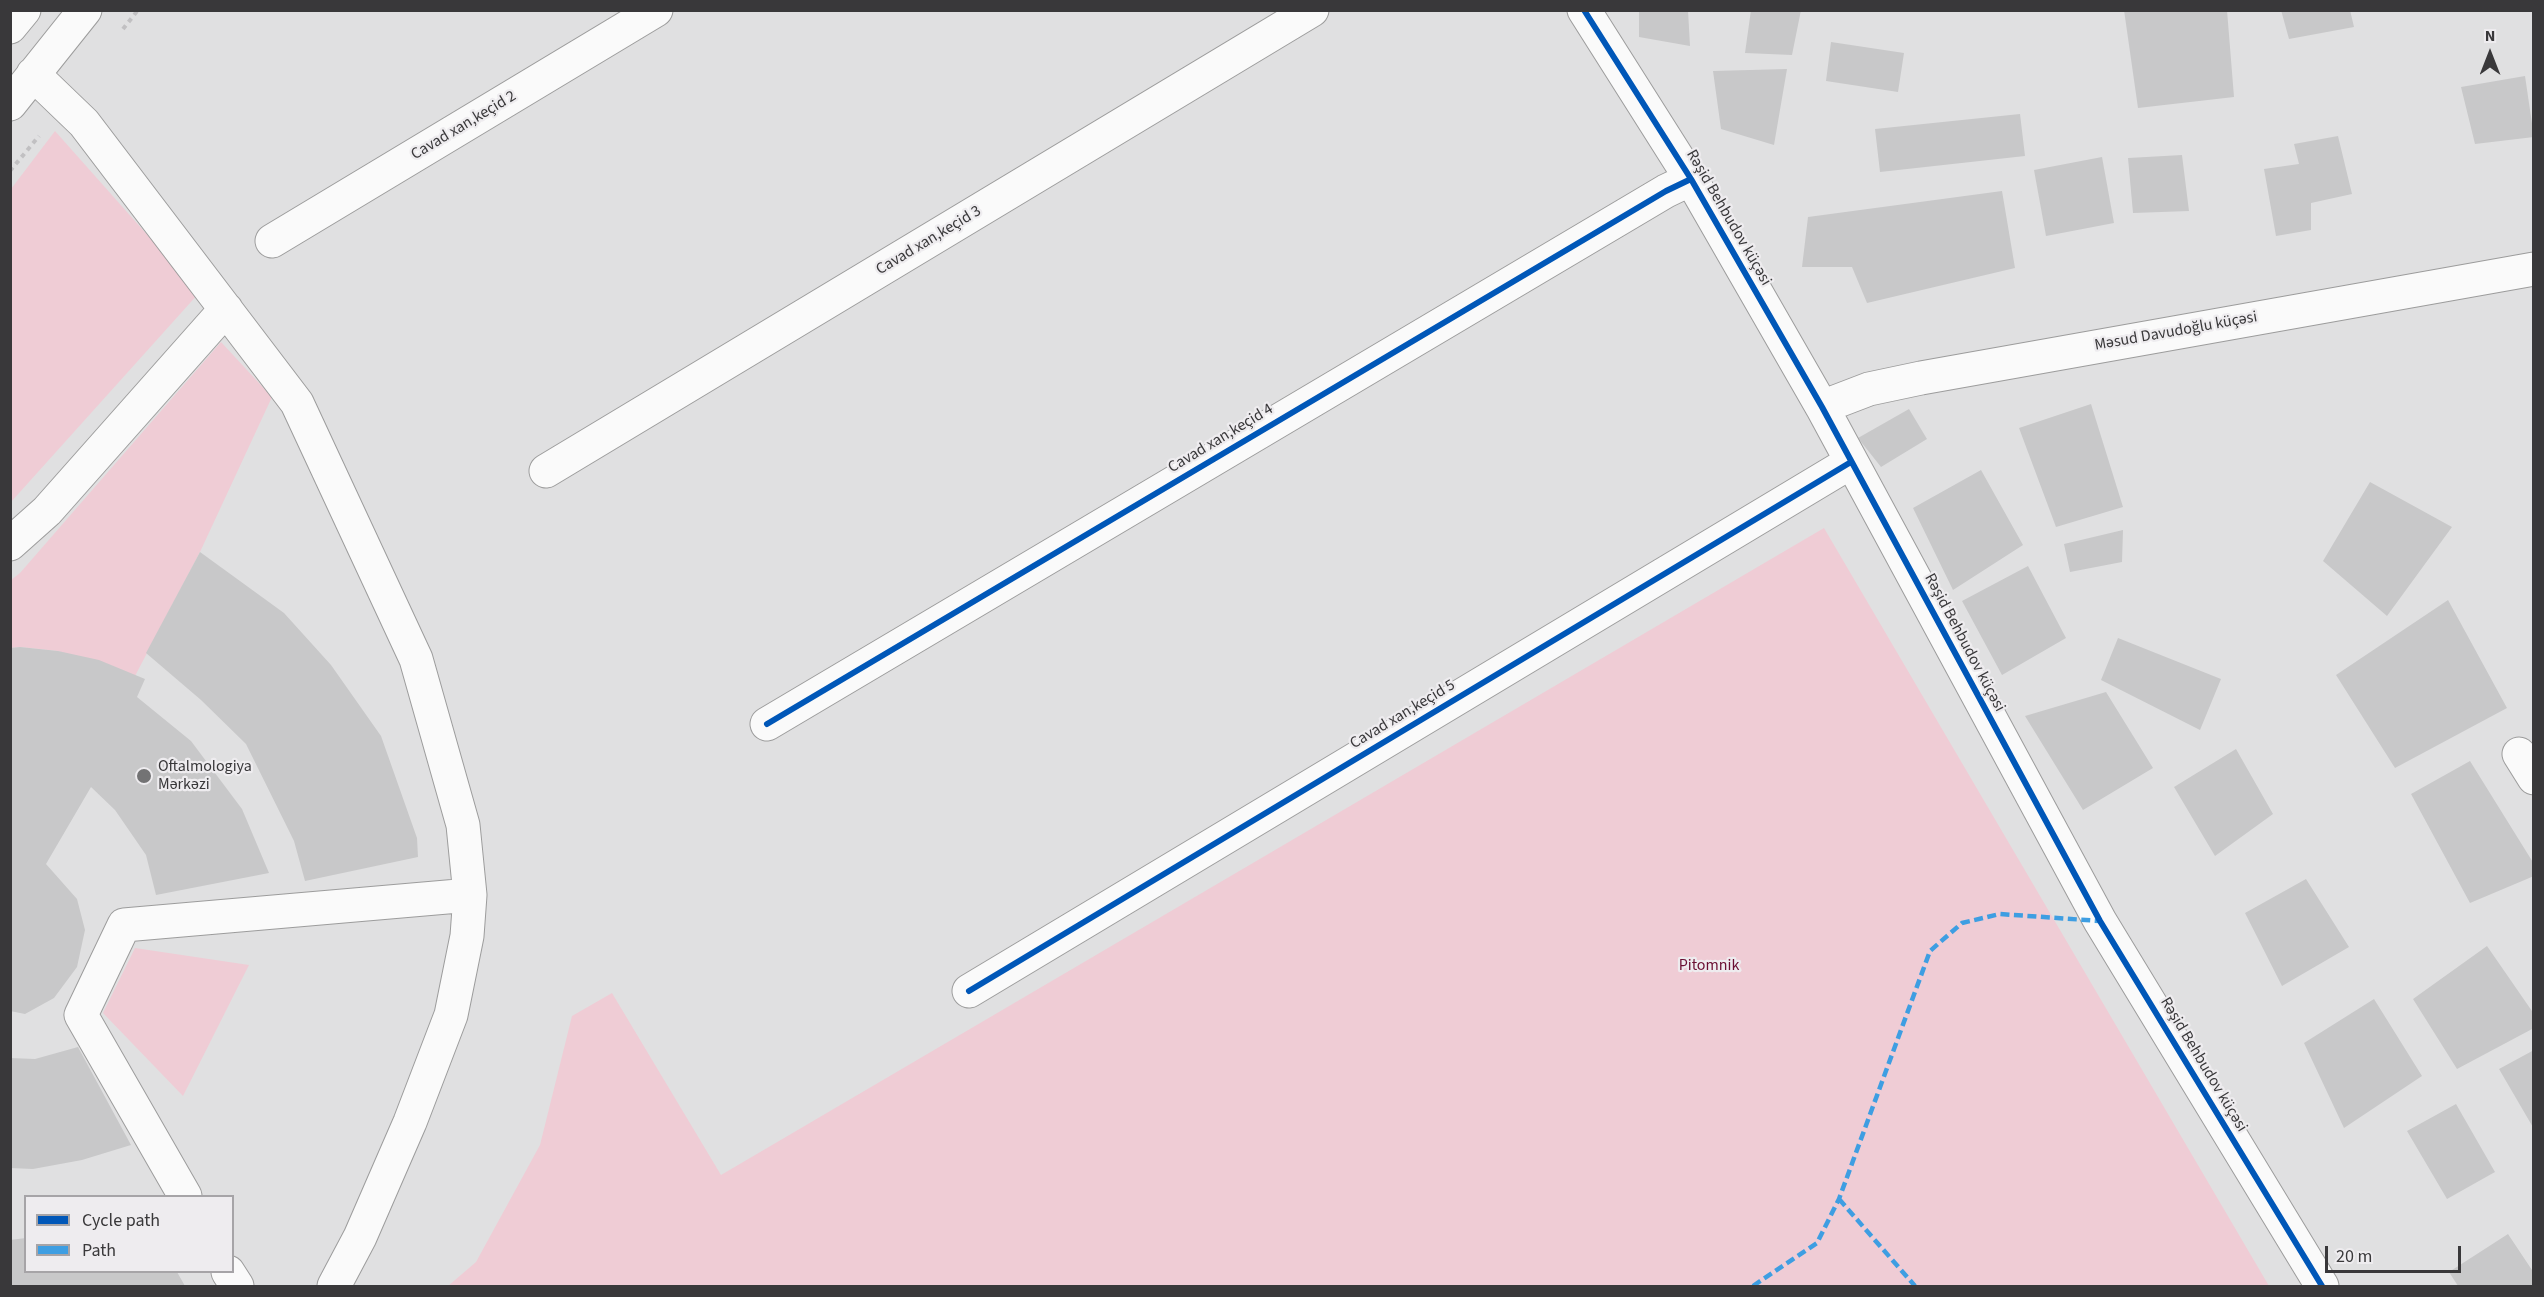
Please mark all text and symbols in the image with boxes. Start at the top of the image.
north arrow [2460,24,2520,84]
text: N [2485,25,2495,47]
street label: Cavad xan,keçid 2 [408,87,520,165]
street label: Rəşid Behbudov küçəsi [1681,147,1775,289]
street label: Cavad xan,keçid 3 [873,202,985,280]
street label: Məsud Davudoğlu küçəsi [2093,308,2259,356]
street label: Cavad xan,keçid 4 [1165,400,1277,478]
street label: Rəşid Behbudov küçəsi [1919,571,2009,715]
street label: Cavad xan,keçid 5 [1347,676,1459,754]
place label: Oftalmologiya Mərkəzi [158,757,252,795]
marker: Oftalmologiya Mərkəzi [135,767,153,785]
park label: Pitomnik [1679,956,1739,976]
street label: Rəşid Behbudov küçəsi [2155,994,2251,1136]
legend [24,1195,234,1273]
text: Cycle path [82,1208,160,1233]
scale bar [2328,1234,2464,1272]
text: Path [82,1238,116,1263]
text: 20 m [2336,1244,2372,1269]

